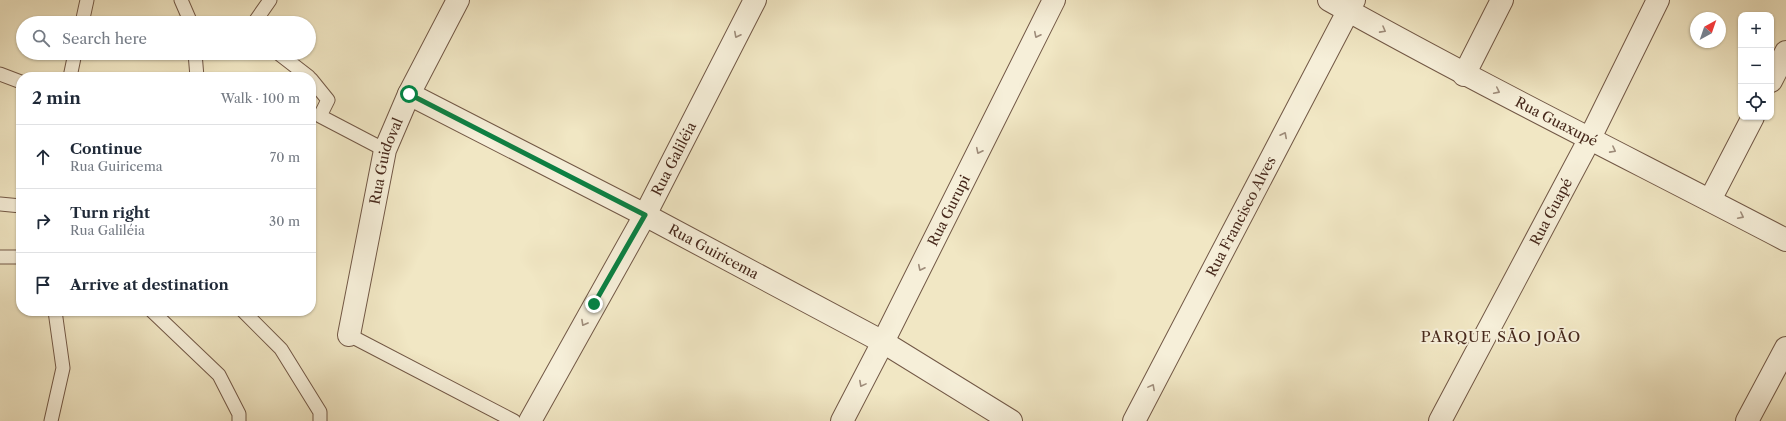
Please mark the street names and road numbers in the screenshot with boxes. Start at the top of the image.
street label: Rua Guaxupé [1512,93,1601,150]
street label: Rua Guidoval [366,115,407,206]
street label: Rua Galiléia [647,118,700,199]
street label: Rua Francisco Alves [1202,153,1280,280]
street label: Rua Gurupi [923,172,974,249]
street label: Rua Guapé [1526,175,1576,248]
street label: Rua Guiricema [665,220,762,283]

